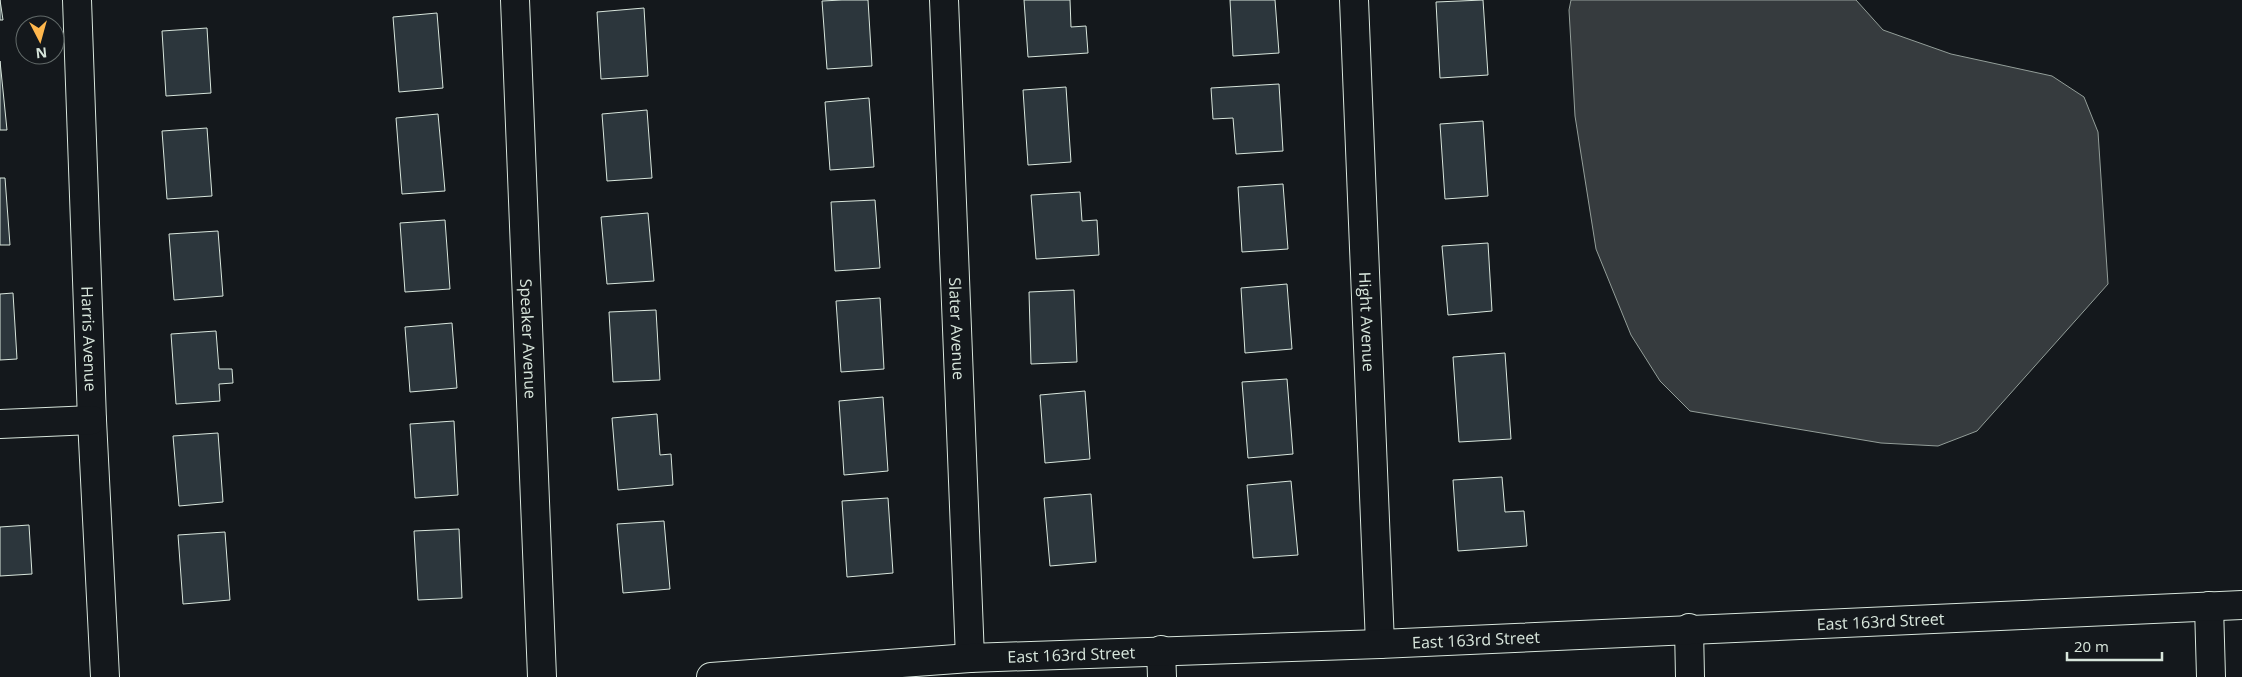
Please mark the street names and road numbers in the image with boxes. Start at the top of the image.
street label: Hight Avenue [1354,271,1380,372]
street label: Slater Avenue [944,277,970,381]
street label: Speaker Avenue [515,278,542,399]
street label: Harris Avenue [76,286,102,392]
street label: East 163rd Street [1816,607,1945,635]
street label: East 163rd Street [1412,626,1541,654]
street label: East 163rd Street [1007,641,1136,668]

